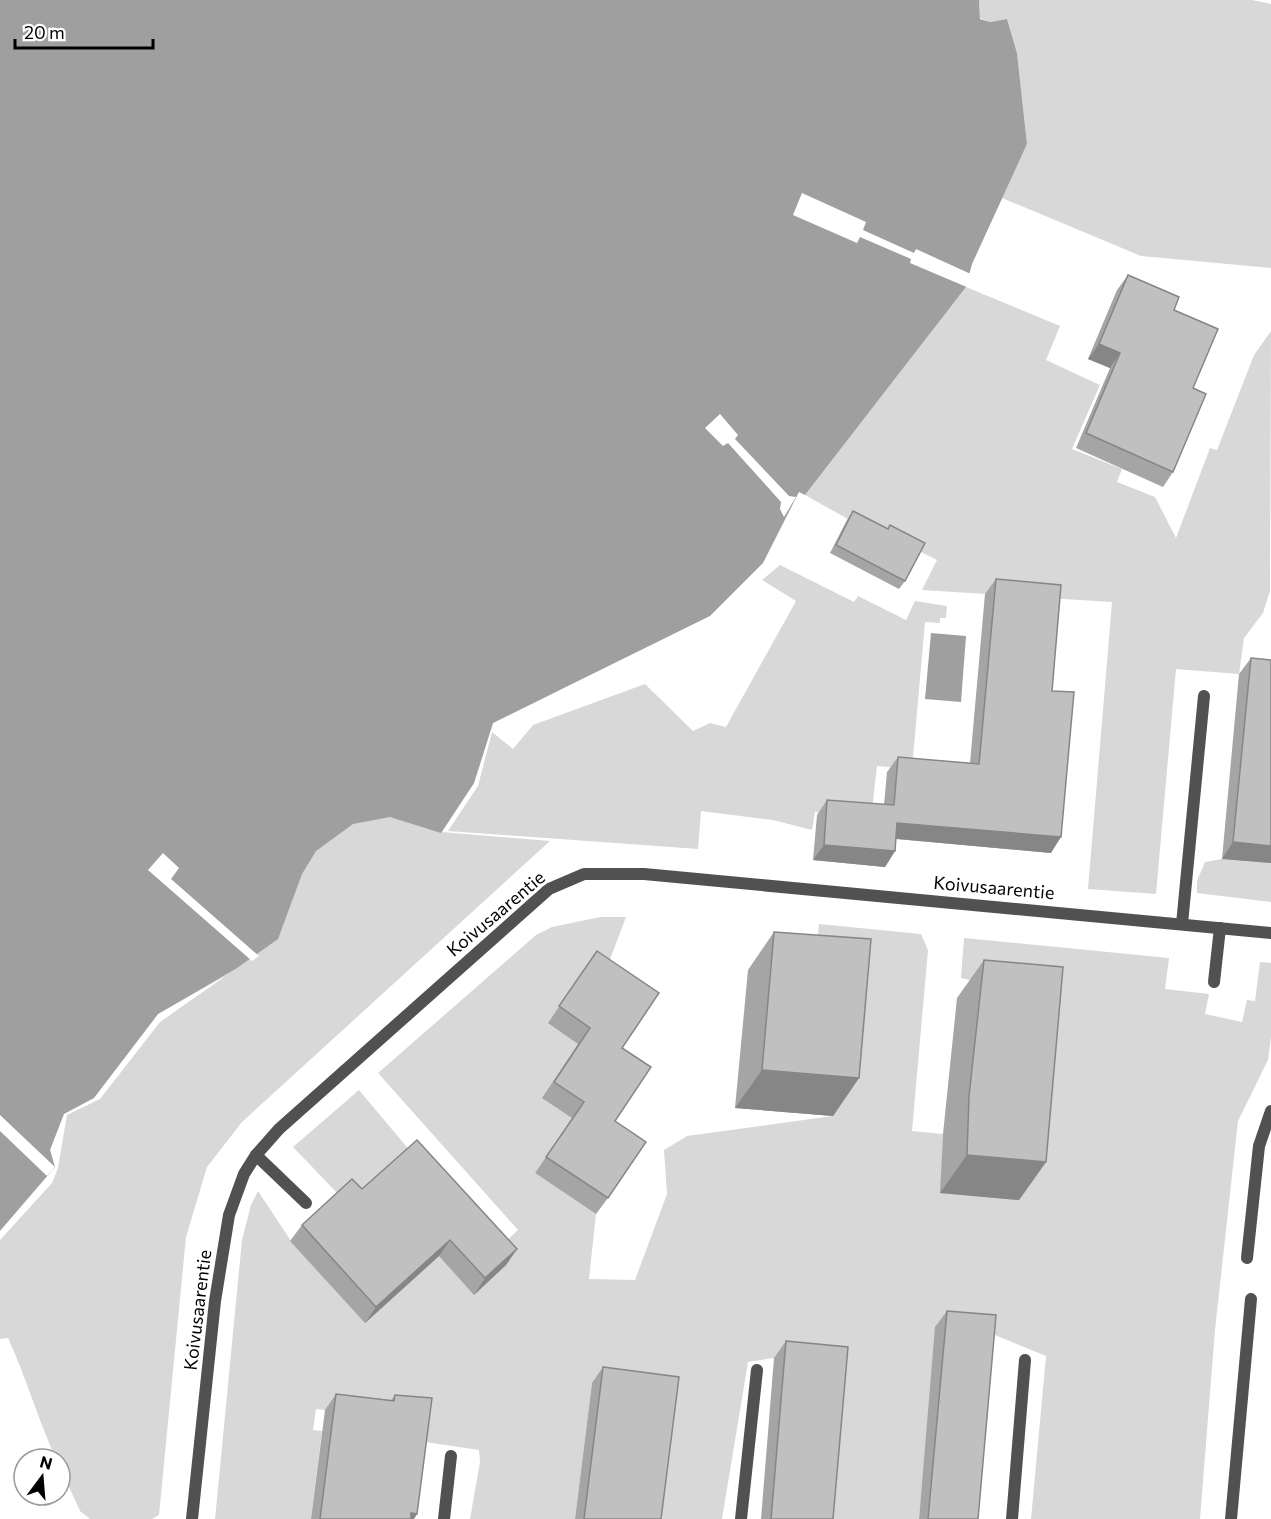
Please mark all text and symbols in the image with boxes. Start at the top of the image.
scale bar [15,12,153,50]
text: 20 m [24,21,65,43]
street label: Koivusaarentie [442,866,549,961]
street label: Koivusaarentie [933,871,1055,903]
street label: Koivusaarentie [179,1248,215,1371]
north arrow [12,1447,72,1507]
text: N [38,1451,55,1473]

